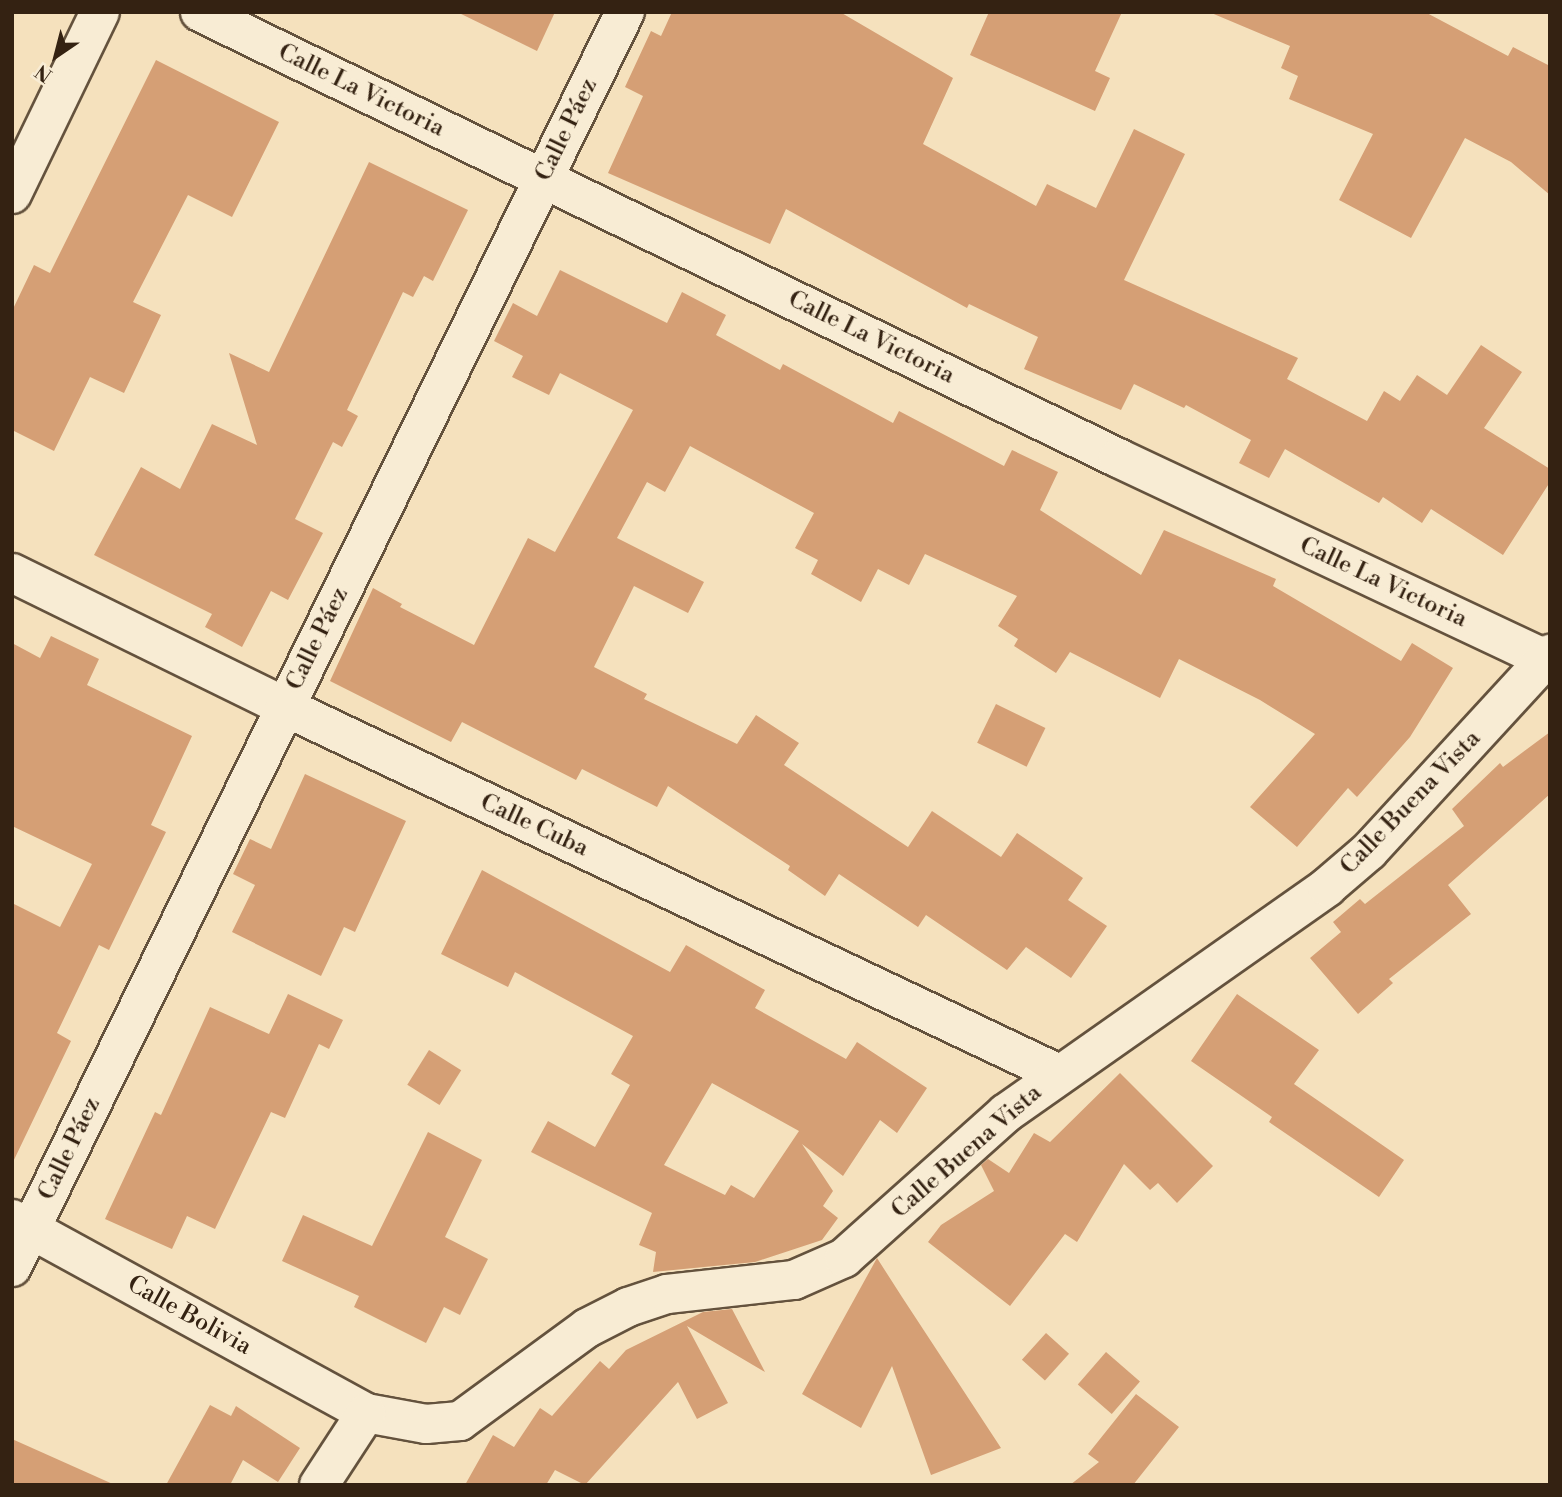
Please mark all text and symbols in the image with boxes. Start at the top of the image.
north arrow [21,21,91,91]
street label: Calle La Victoria [273,38,449,144]
text: N [31,59,57,87]
street label: Calle Páez [530,74,604,186]
street label: Calle La Victoria [783,285,959,391]
street label: Calle La Victoria [1295,532,1471,634]
street label: Calle Páez [281,583,355,695]
street label: Calle Buena Vista [1335,725,1487,881]
street label: Calle Cuba [475,788,593,864]
street label: Calle Buena Vista [886,1079,1048,1225]
street label: Calle Páez [33,1093,107,1205]
street label: Calle Bolivia [122,1270,256,1362]

